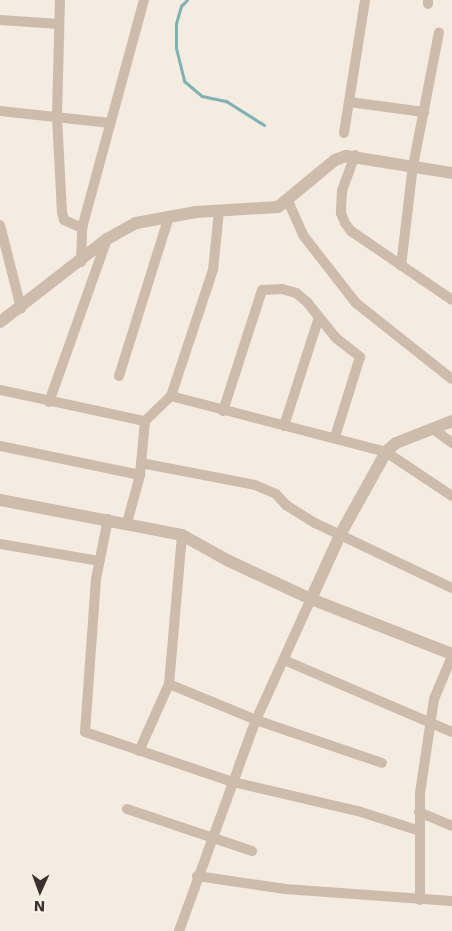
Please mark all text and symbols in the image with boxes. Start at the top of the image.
north arrow [15,866,65,916]
text: N [33,898,46,914]

